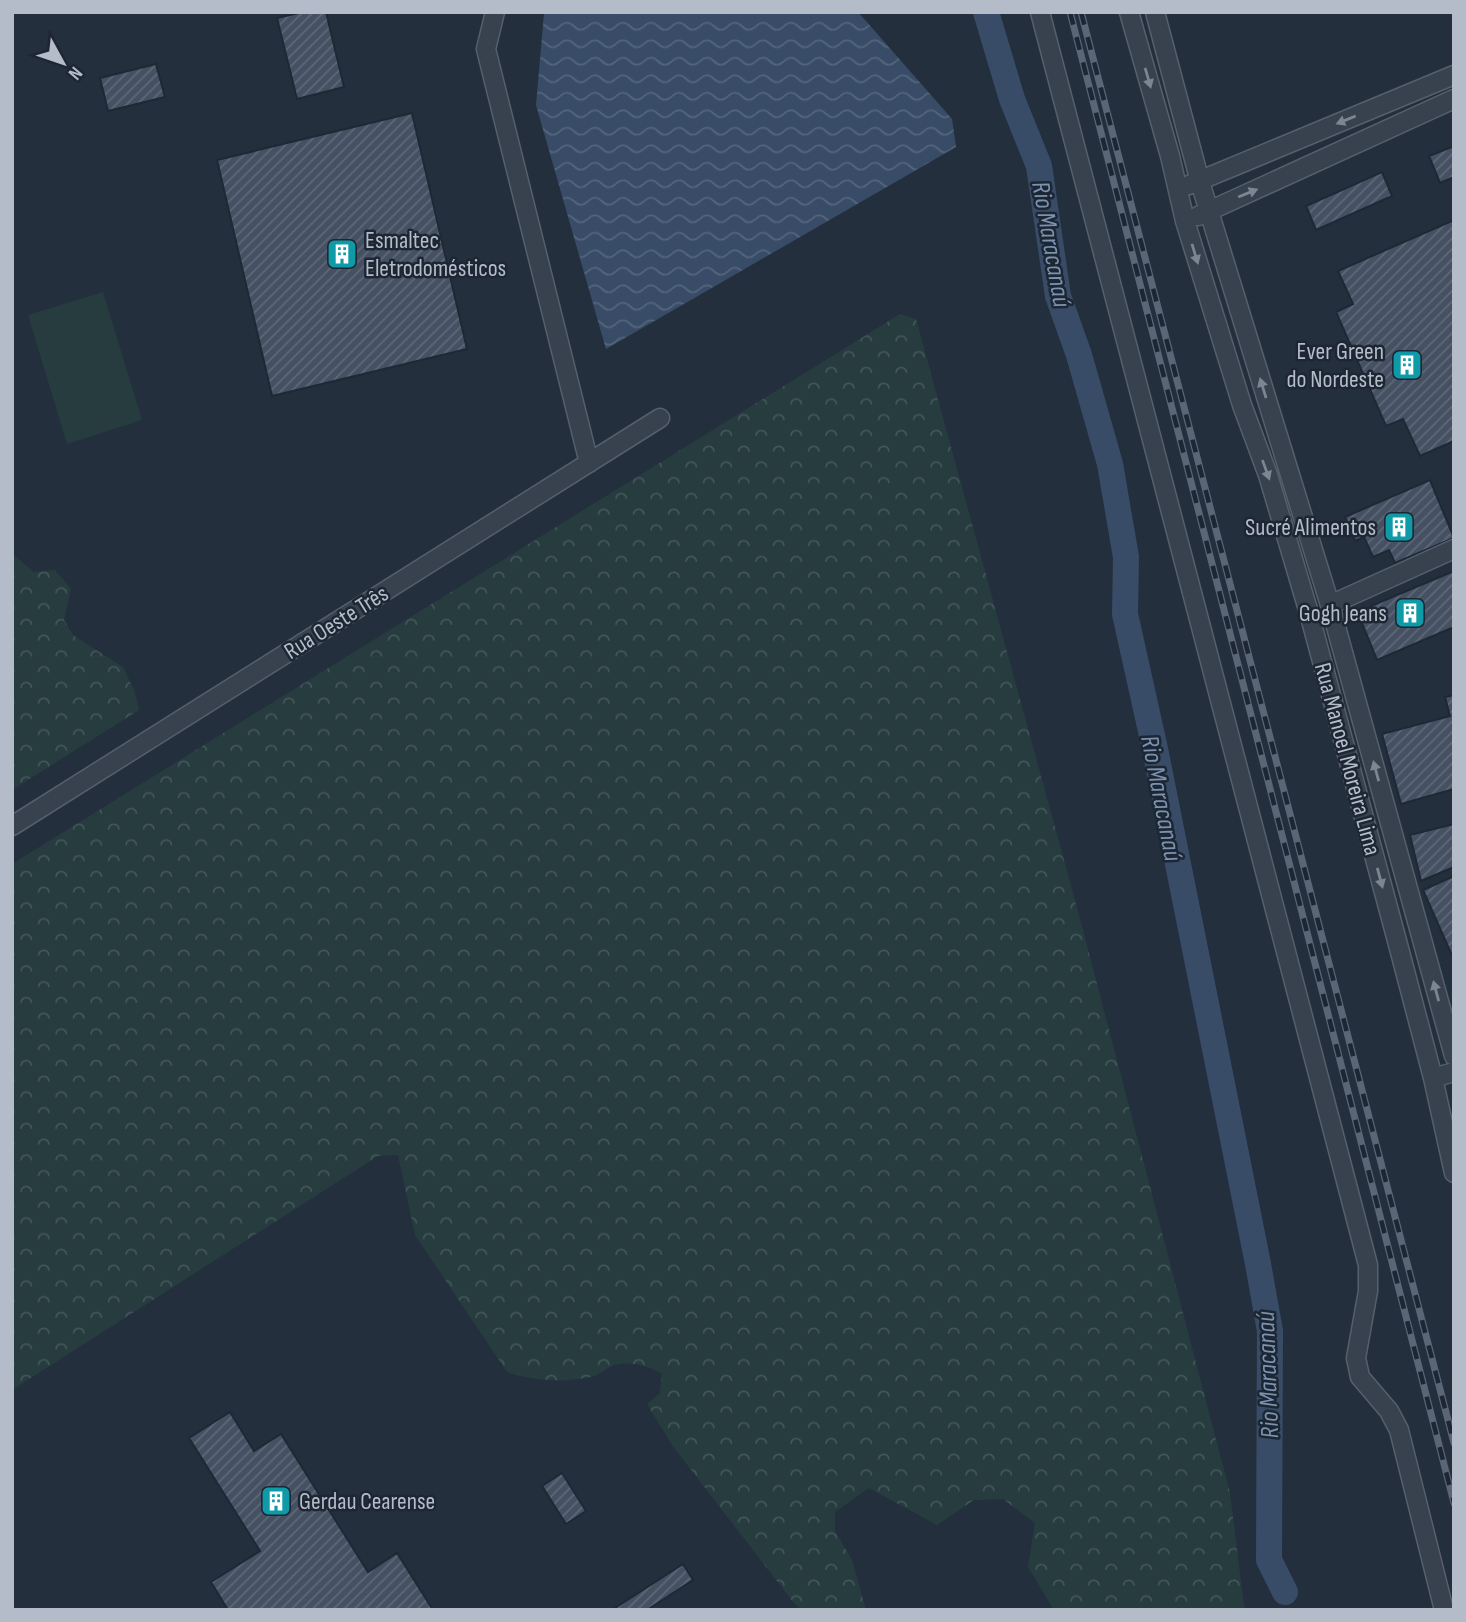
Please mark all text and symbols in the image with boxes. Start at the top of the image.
north arrow [28,28,98,98]
text: N [63,62,87,84]
one-way arrow [1143,68,1153,89]
one-way arrow [1335,115,1356,126]
water label: Rio Maracanaú [1024,179,1077,310]
one-way arrow [1237,188,1258,199]
place label: Esmaltec Eletrodomésticos [365,226,506,283]
building icon: Esmaltec Eletrodomésticos [325,237,359,271]
one-way arrow [1191,244,1201,265]
place label: Ever Green do Nordeste [1286,337,1384,394]
building icon: Ever Green do Nordeste [1390,348,1424,382]
one-way arrow [1258,378,1268,399]
one-way arrow [1261,460,1272,481]
building icon: Sucré Alimentos [1382,510,1416,544]
place label: Sucré Alimentos [1245,513,1376,542]
street label: Rua Oeste Três [279,579,394,666]
building icon: Gogh Jeans [1393,596,1427,630]
place label: Gogh Jeans [1299,599,1387,628]
street label: Rua Manoel Moreira Lima [1308,660,1387,859]
water label: Rio Maracanaú [1133,733,1188,864]
one-way arrow [1370,760,1380,781]
one-way arrow [1375,867,1386,889]
one-way arrow [1430,980,1440,1001]
water label: Rio Maracanaú [1251,1311,1286,1439]
building icon: Gerdau Cearense [259,1484,293,1518]
place label: Gerdau Cearense [299,1487,435,1516]

